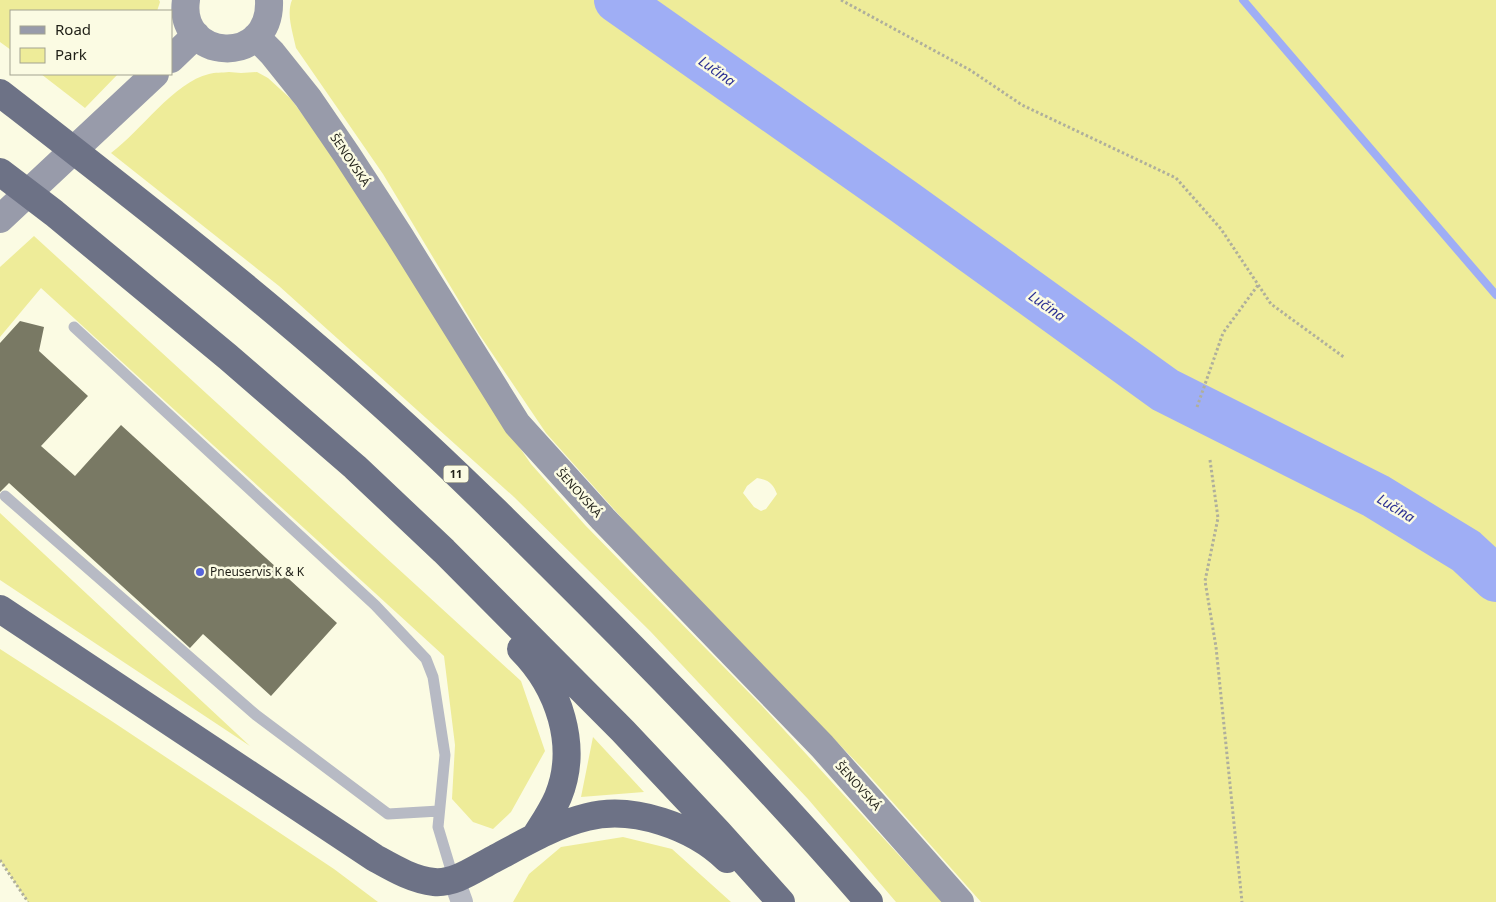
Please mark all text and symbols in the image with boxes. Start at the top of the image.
legend [10,10,172,75]
text: Road [55,19,91,39]
text: Park [55,44,87,64]
water label: Lučina [695,51,739,90]
street label: ŠENOVSKÁ [326,130,375,190]
water label: Lučina [1025,286,1069,325]
street label: ŠENOVSKÁ [553,464,606,521]
road number: 11 [444,466,468,482]
water label: Lučina [1374,489,1419,526]
place label: Pneuservis K & K [210,563,305,580]
marker: Pneuservis K & K [194,566,206,578]
street label: ŠENOVSKÁ [832,757,885,814]

